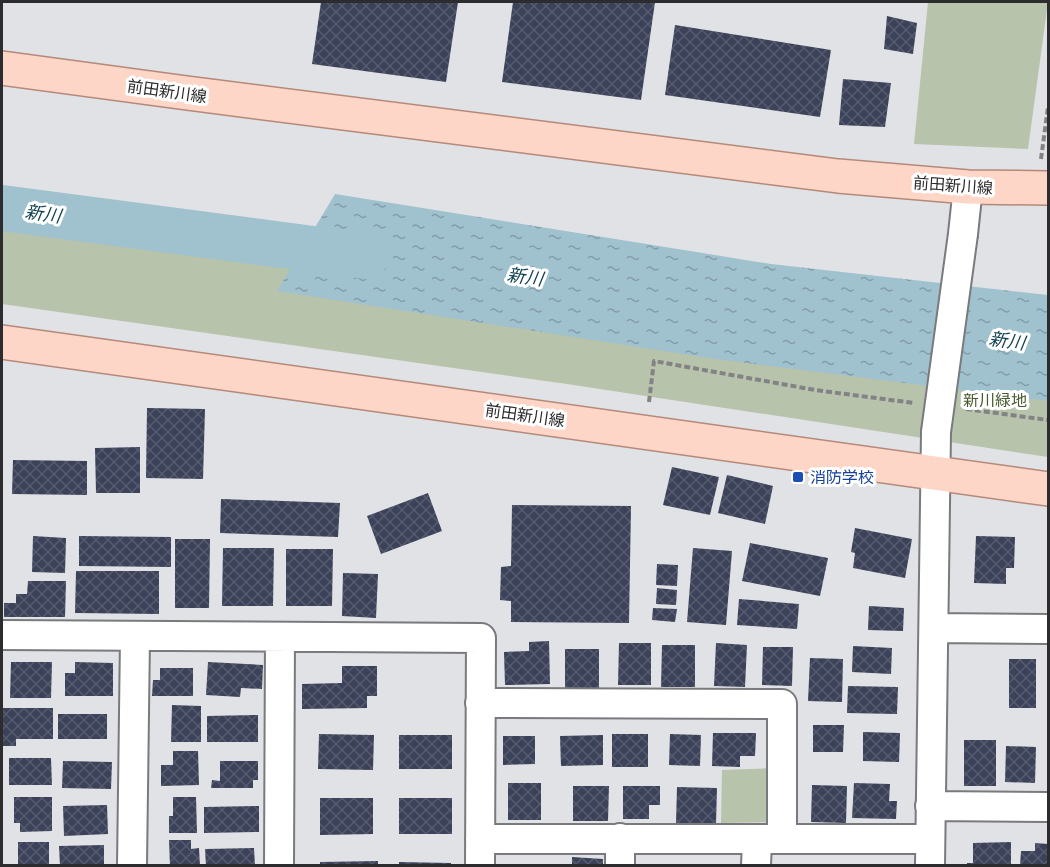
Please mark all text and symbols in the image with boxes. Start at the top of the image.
street label: 前田新川線 [126,77,208,106]
street label: 前田新川線 [912,173,994,198]
water label: 新川 [24,201,64,228]
water label: 新川 [506,264,546,291]
water label: 新川 [988,328,1028,355]
park label: 新川緑地 [963,391,1027,410]
street label: 前田新川線 [484,401,566,430]
place label: 消防学校 [810,468,874,487]
marker: 消防学校 [791,470,805,484]

